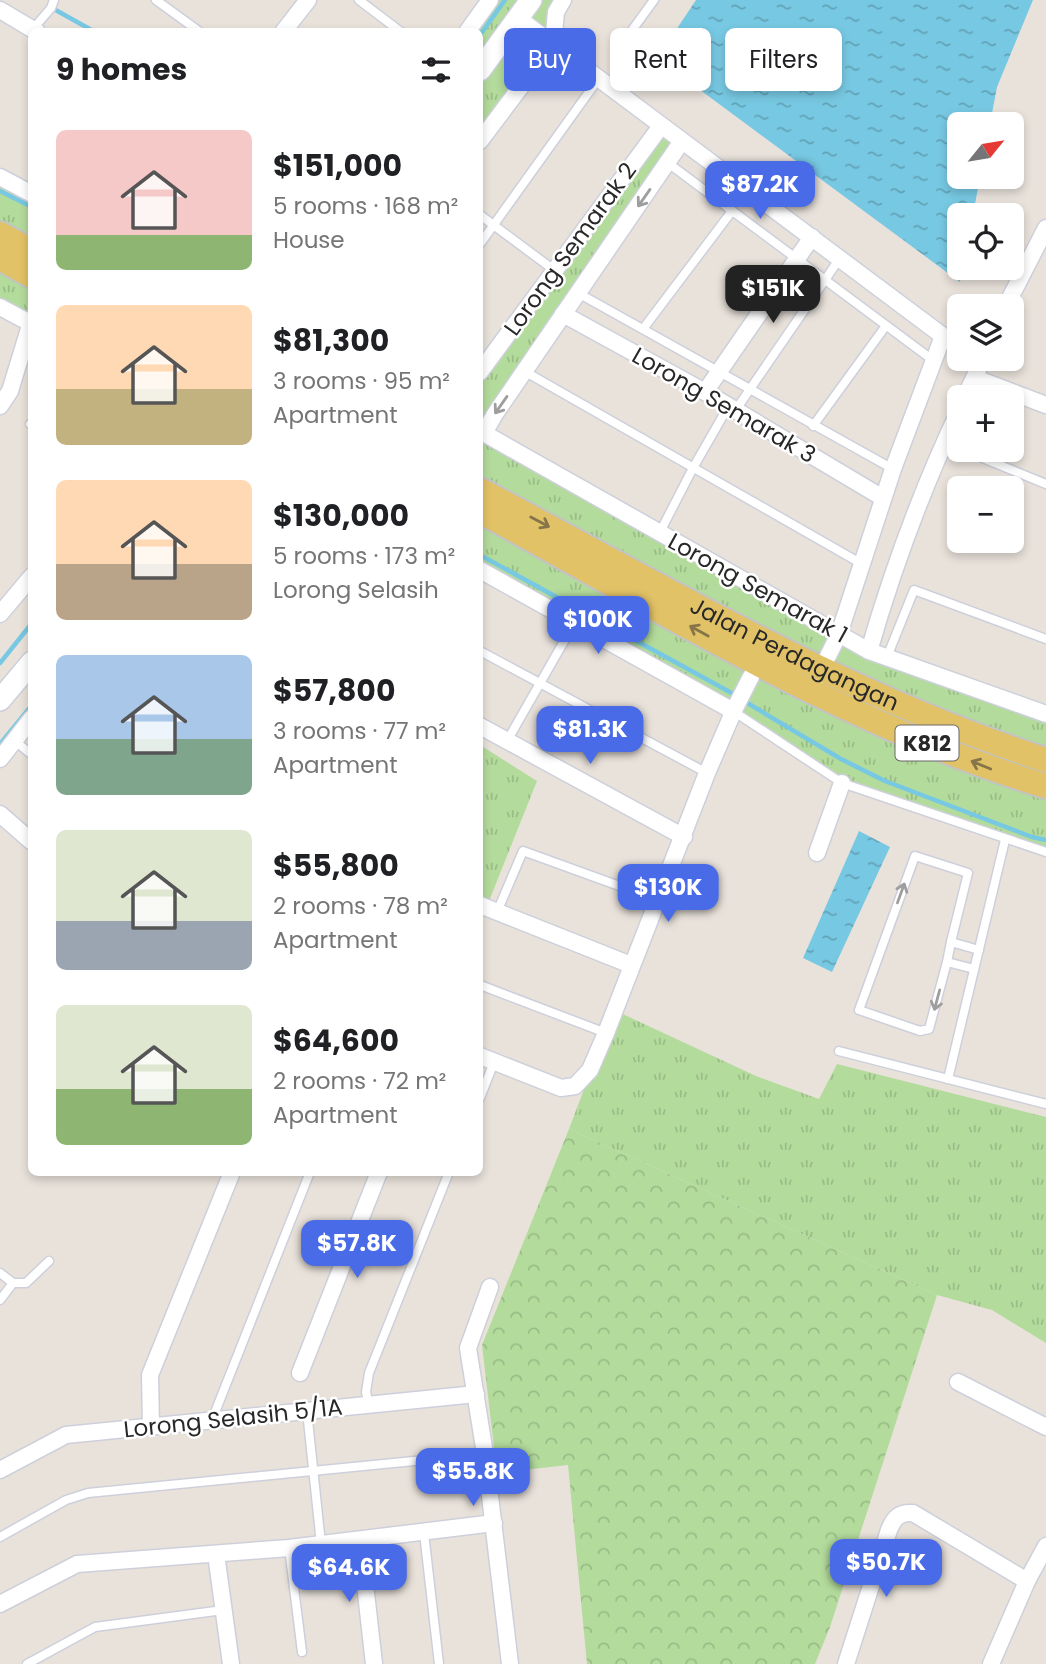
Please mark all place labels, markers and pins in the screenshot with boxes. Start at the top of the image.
pin: $87.2K [703,162,817,221]
pin: $151K [724,266,822,325]
pin: $100K [549,596,647,656]
pin: $81.3K [533,706,647,766]
pin: $130K [619,864,717,924]
pin: $57.8K [300,1220,414,1280]
pin: $55.8K [416,1448,530,1508]
pin: $50.7K [829,1540,943,1599]
pin: $64.6K [292,1544,406,1604]

